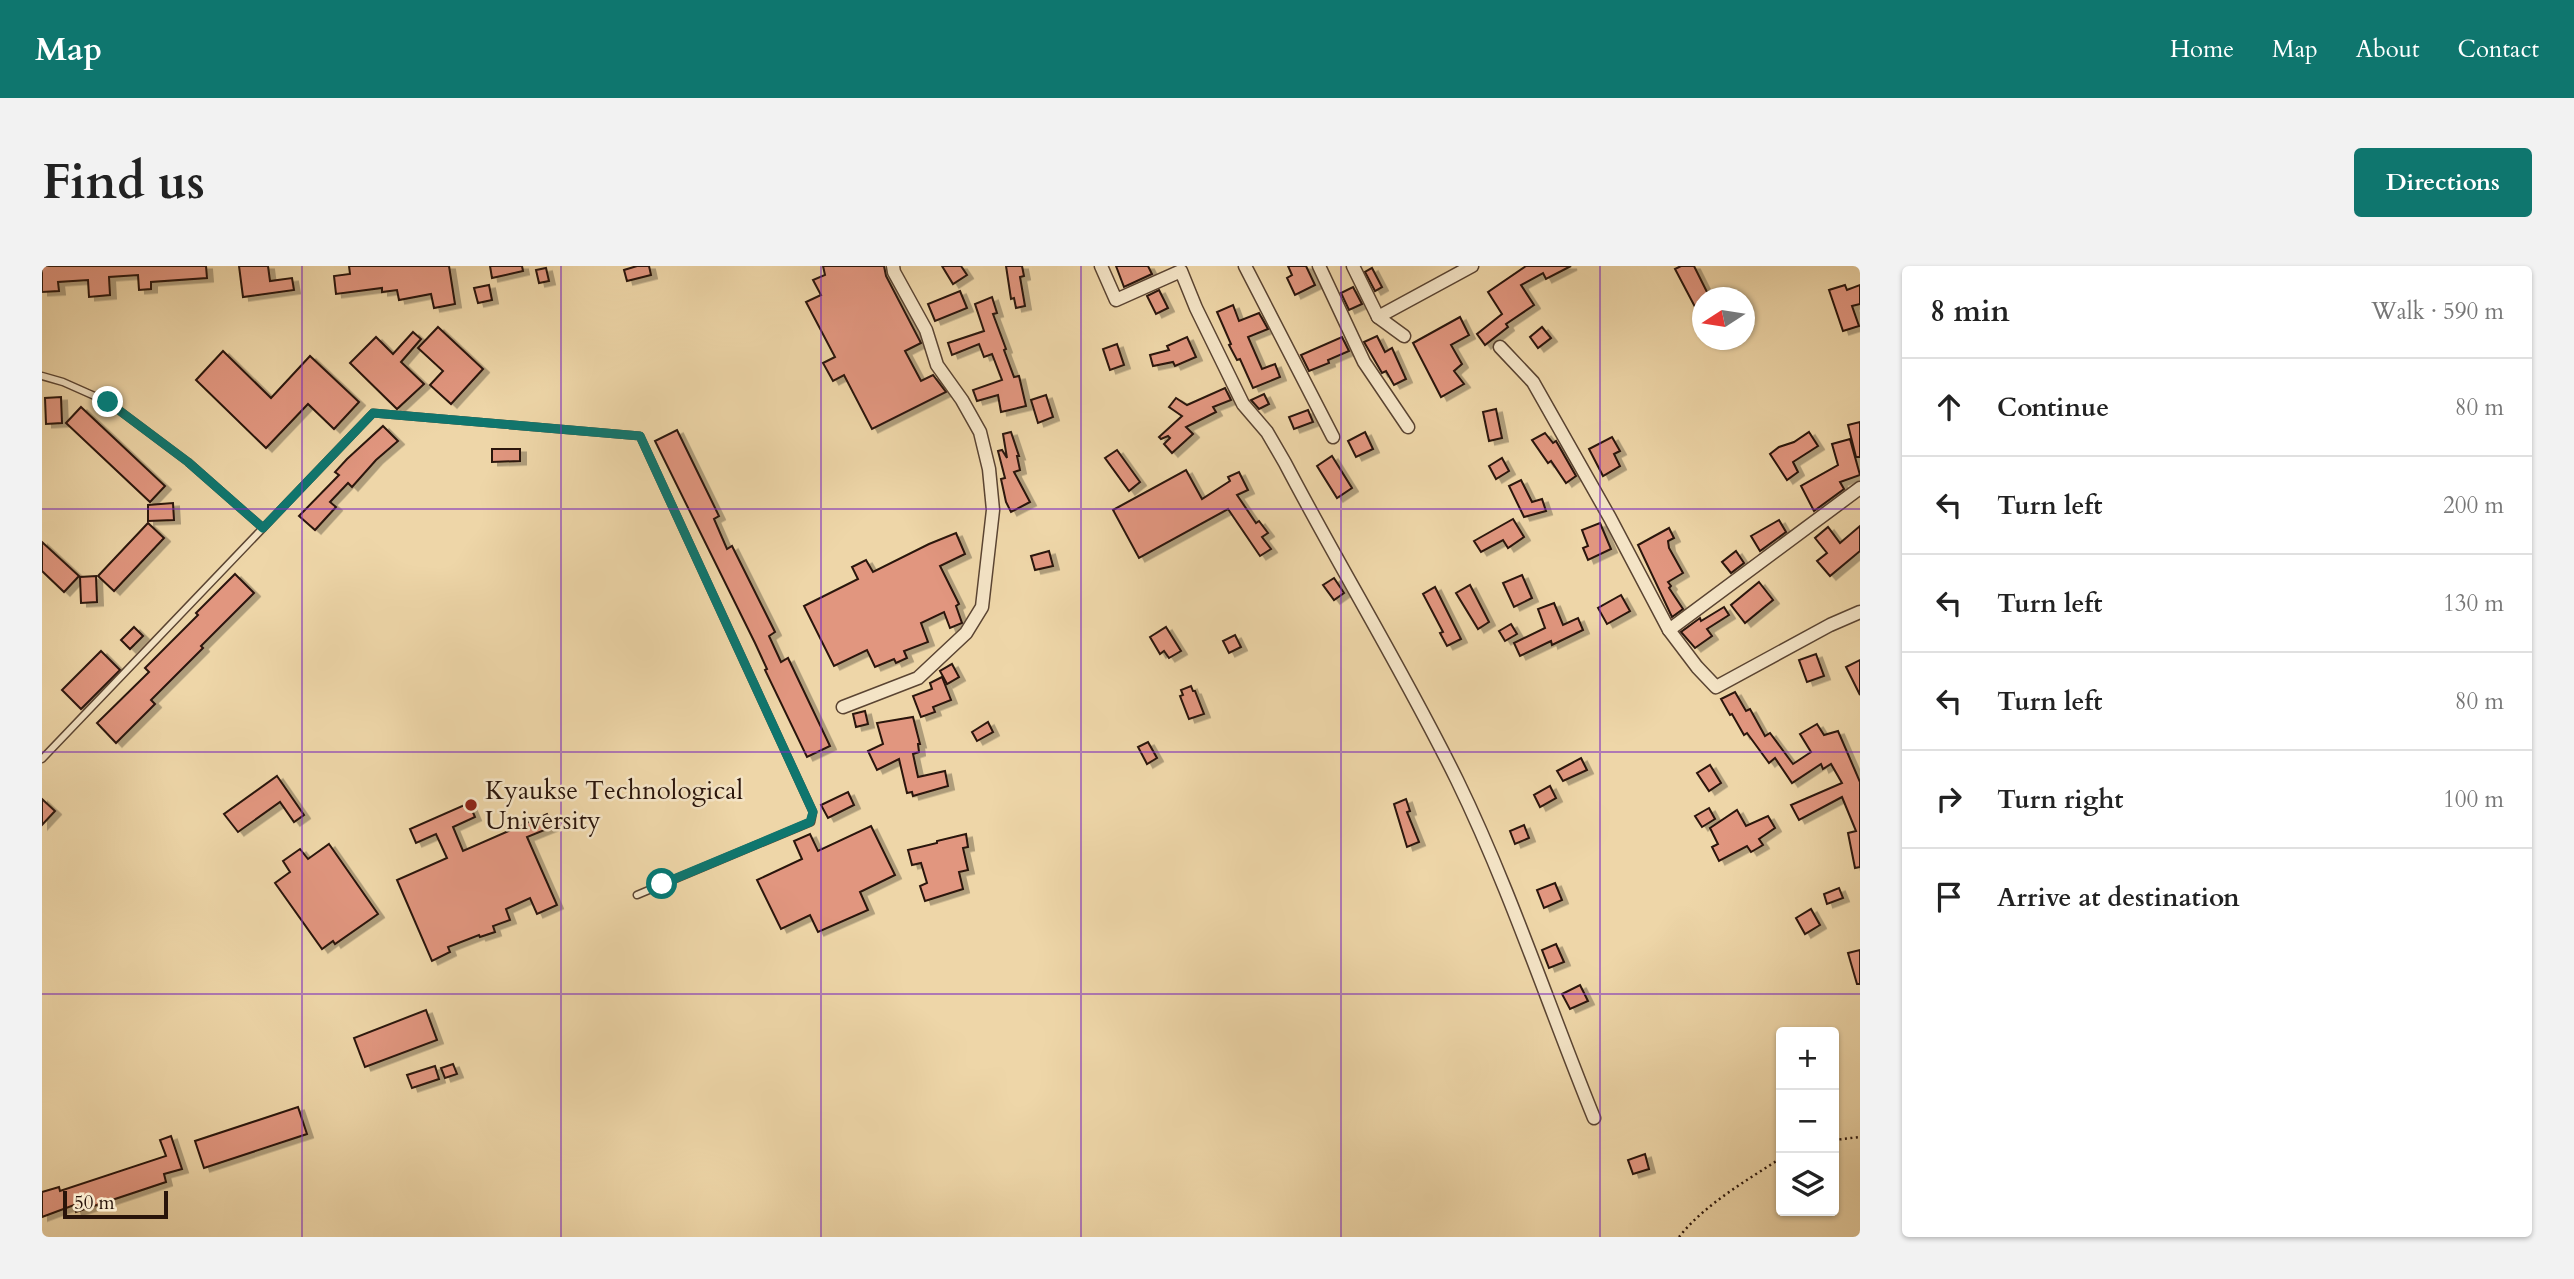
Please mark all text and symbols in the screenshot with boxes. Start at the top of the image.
text: Map [35,27,102,72]
text: Home [2170,33,2234,66]
text: Map [2272,33,2318,66]
text: About [2356,33,2420,66]
text: Contact [2458,33,2539,66]
button: Directions [2354,148,2532,217]
text: Find us [42,149,205,216]
north arrow [1692,287,1755,350]
text: 8 min [1930,291,2010,332]
text: Walk · 590 m [2371,296,2504,327]
route end [92,386,123,417]
icon: ahead [1930,388,1968,426]
text: Continue [1997,390,2109,425]
text: 80 m [2455,392,2504,423]
icon: left [1930,486,1968,524]
text: Turn left [1997,488,2102,523]
text: 200 m [2443,490,2504,521]
icon: left [1930,584,1968,622]
text: Turn left [1997,586,2102,621]
text: 130 m [2443,588,2504,619]
icon: left [1930,682,1968,720]
text: Turn left [1997,684,2102,719]
text: 80 m [2455,686,2504,717]
place label: Kyaukse Technological University [485,773,743,838]
icon: right [1930,780,1968,818]
text: Turn right [1997,782,2124,817]
text: 100 m [2443,784,2504,815]
marker: Kyaukse Technological University [463,797,479,813]
route start [646,868,677,899]
icon: arrive [1930,878,1968,916]
text: Arrive at destination [1997,880,2240,915]
map controls [1776,1027,1839,1216]
button: + [1776,1027,1839,1090]
button: − [1776,1090,1839,1153]
button: layers [1776,1153,1839,1216]
scale bar [63,1188,168,1220]
text: 50 m [74,1190,115,1216]

